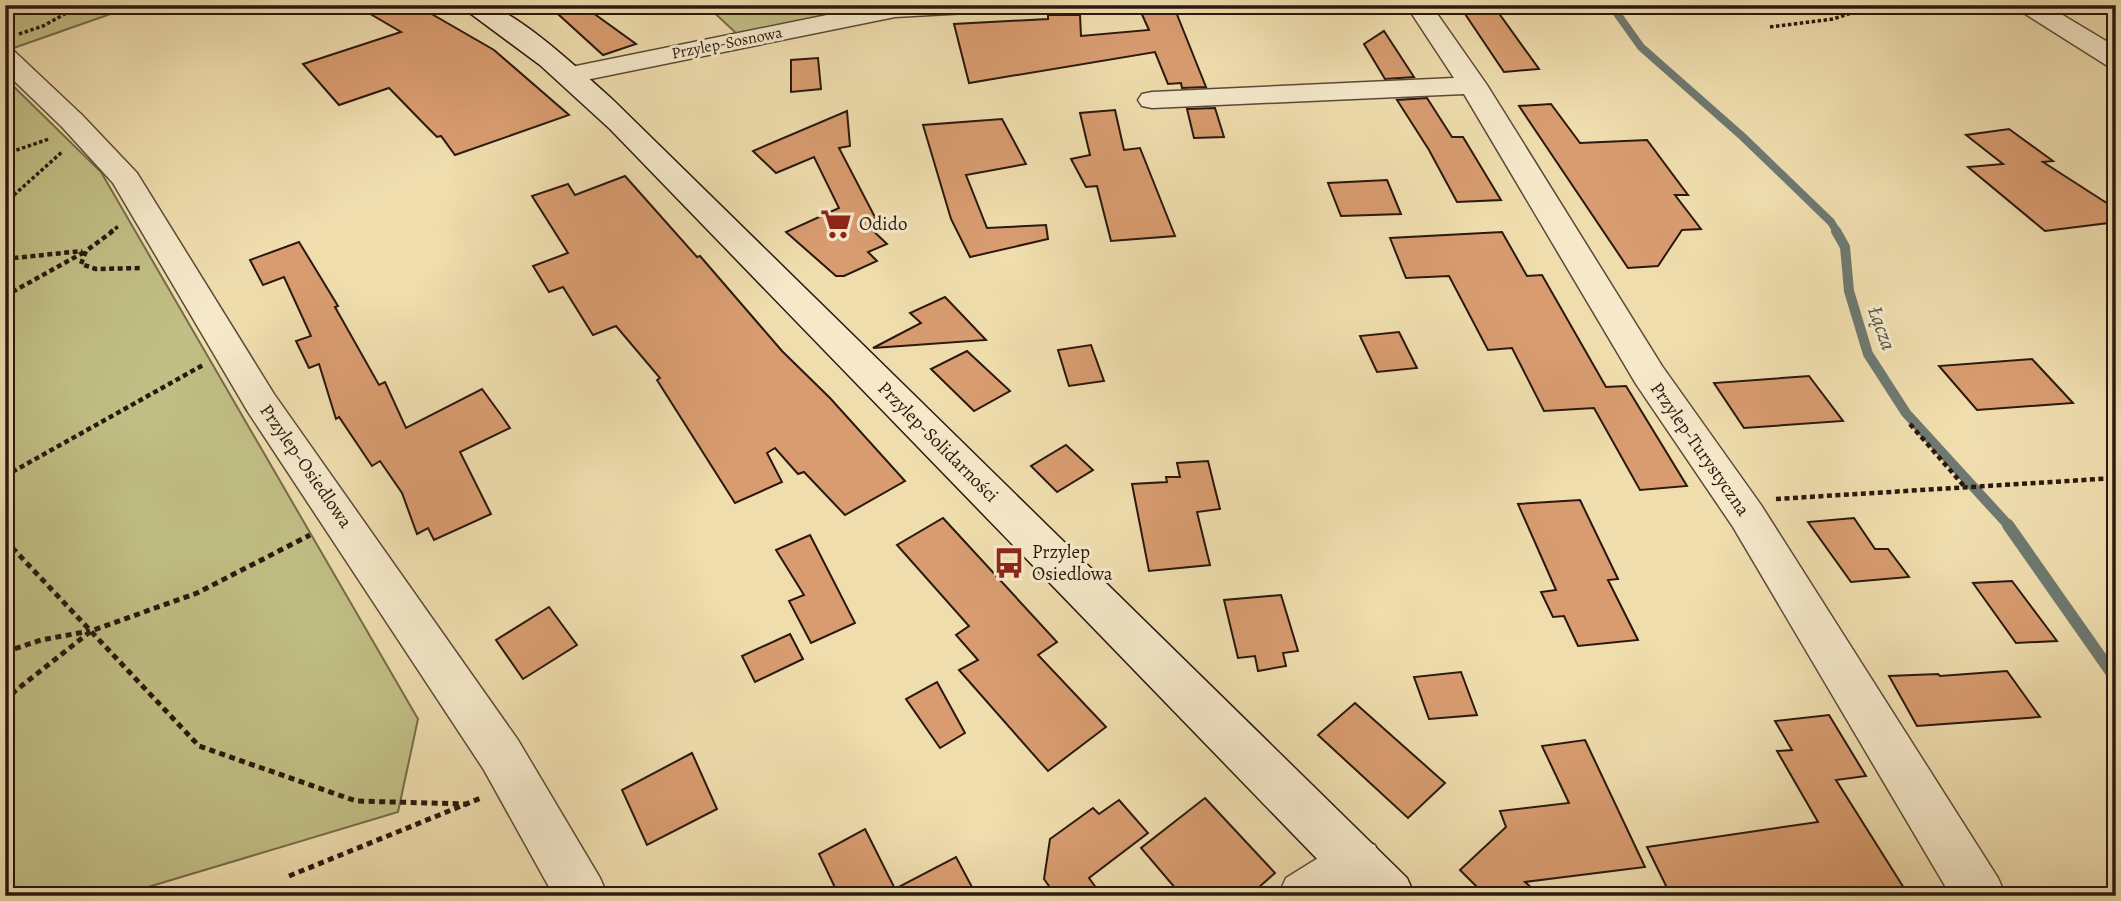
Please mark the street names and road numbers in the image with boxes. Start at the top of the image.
street label: Przylep-Sosnowa [670,21,785,65]
street label: Przylep-Solidarności [872,376,1004,508]
street label: Przylep-Turystyczna [1644,377,1756,521]
street label: Przylep-Osiedlowa [254,399,359,533]

